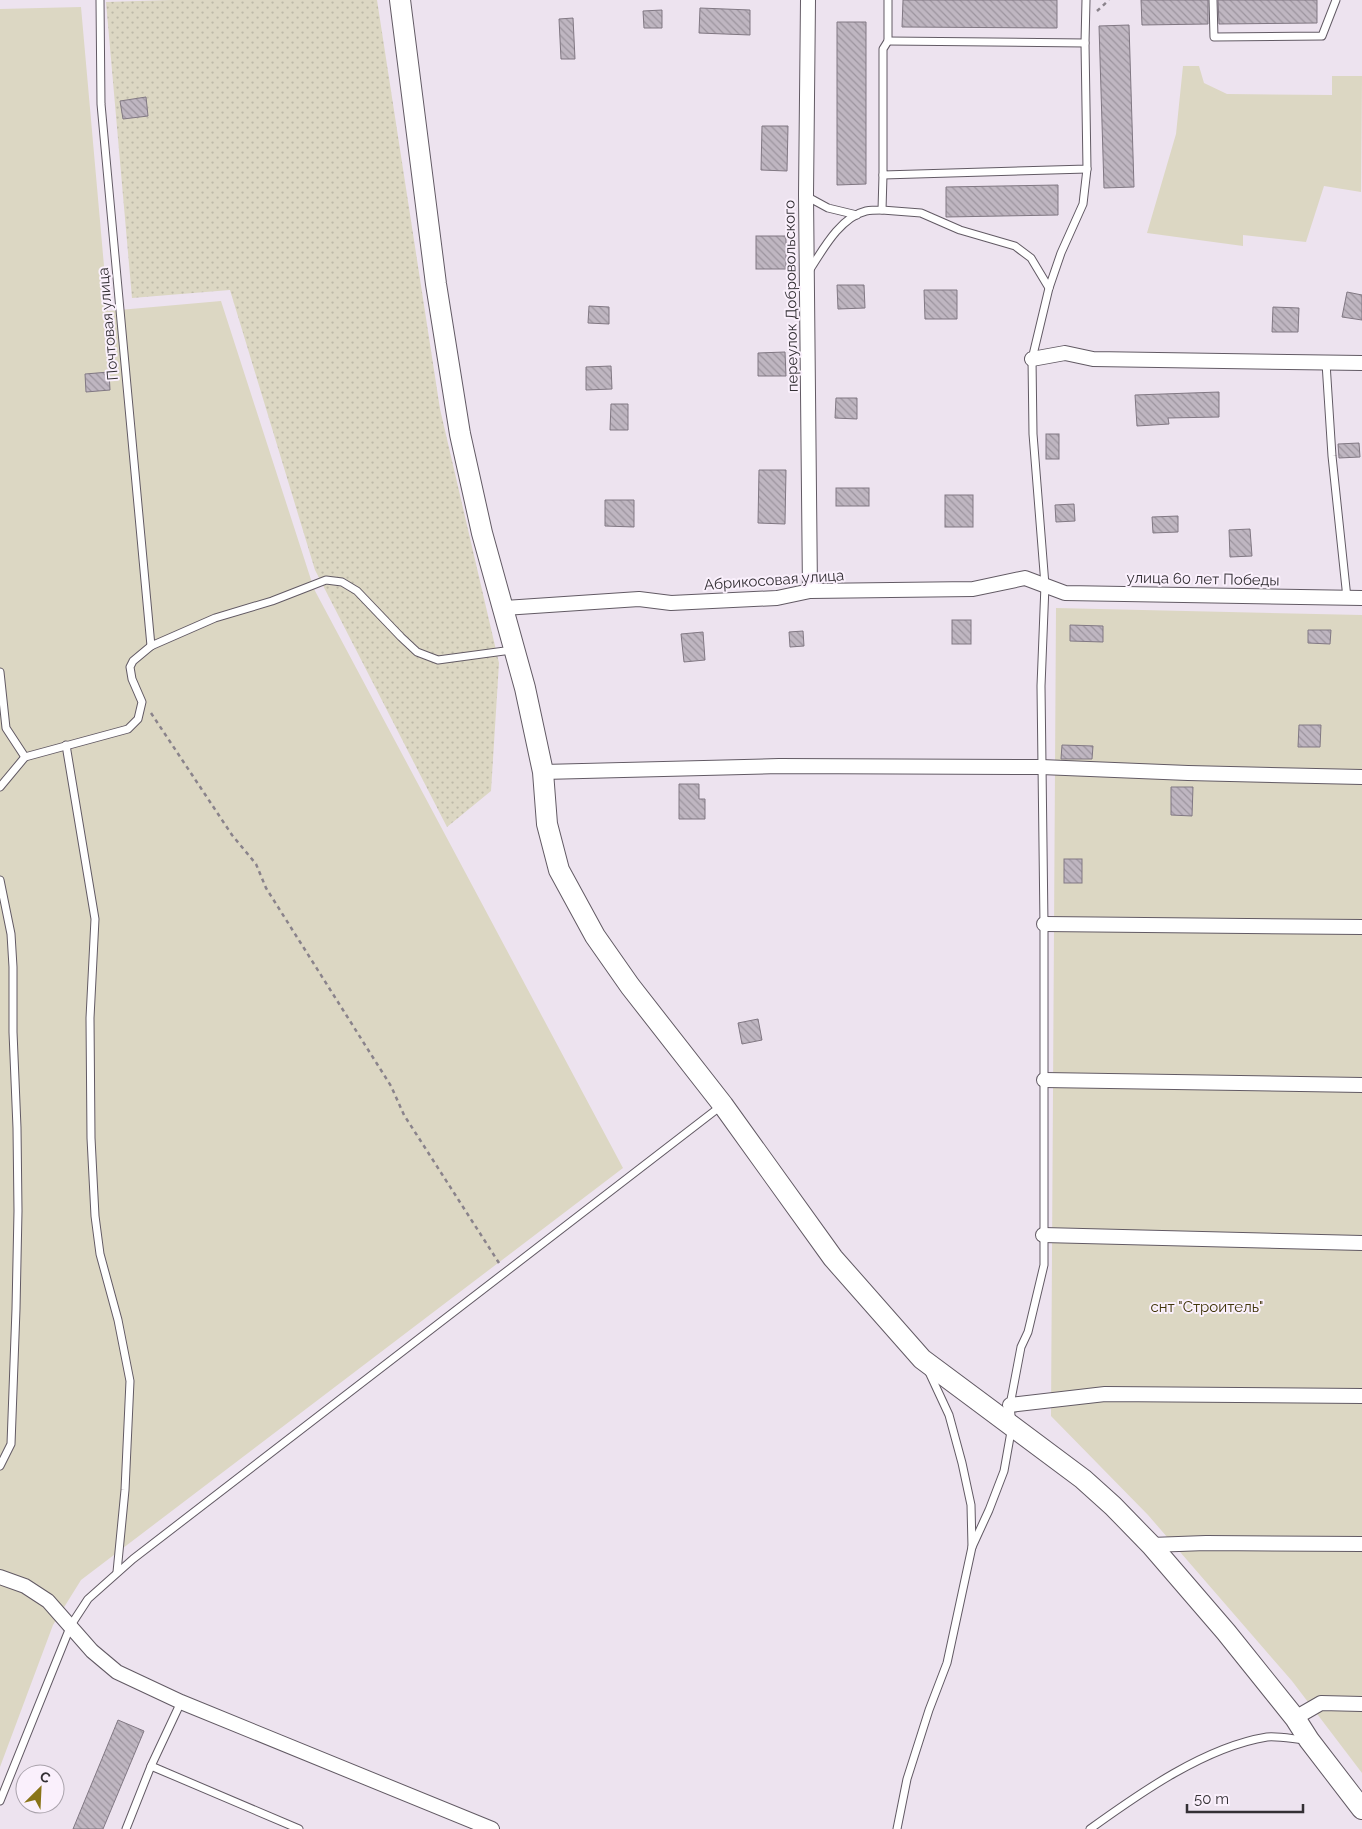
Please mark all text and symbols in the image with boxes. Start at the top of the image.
street label: переулок Добровольского [780,200,802,392]
street label: Почтовая улица [94,267,122,381]
street label: Абрикосовая улица [703,566,845,594]
street label: улица 60 лет Победы [1126,569,1280,589]
park label: снт "Строитель" [1151,1298,1263,1316]
north arrow [15,1764,65,1814]
text: С [38,1768,53,1787]
scale bar [1187,1782,1303,1814]
text: 50 m [1194,1790,1229,1808]

